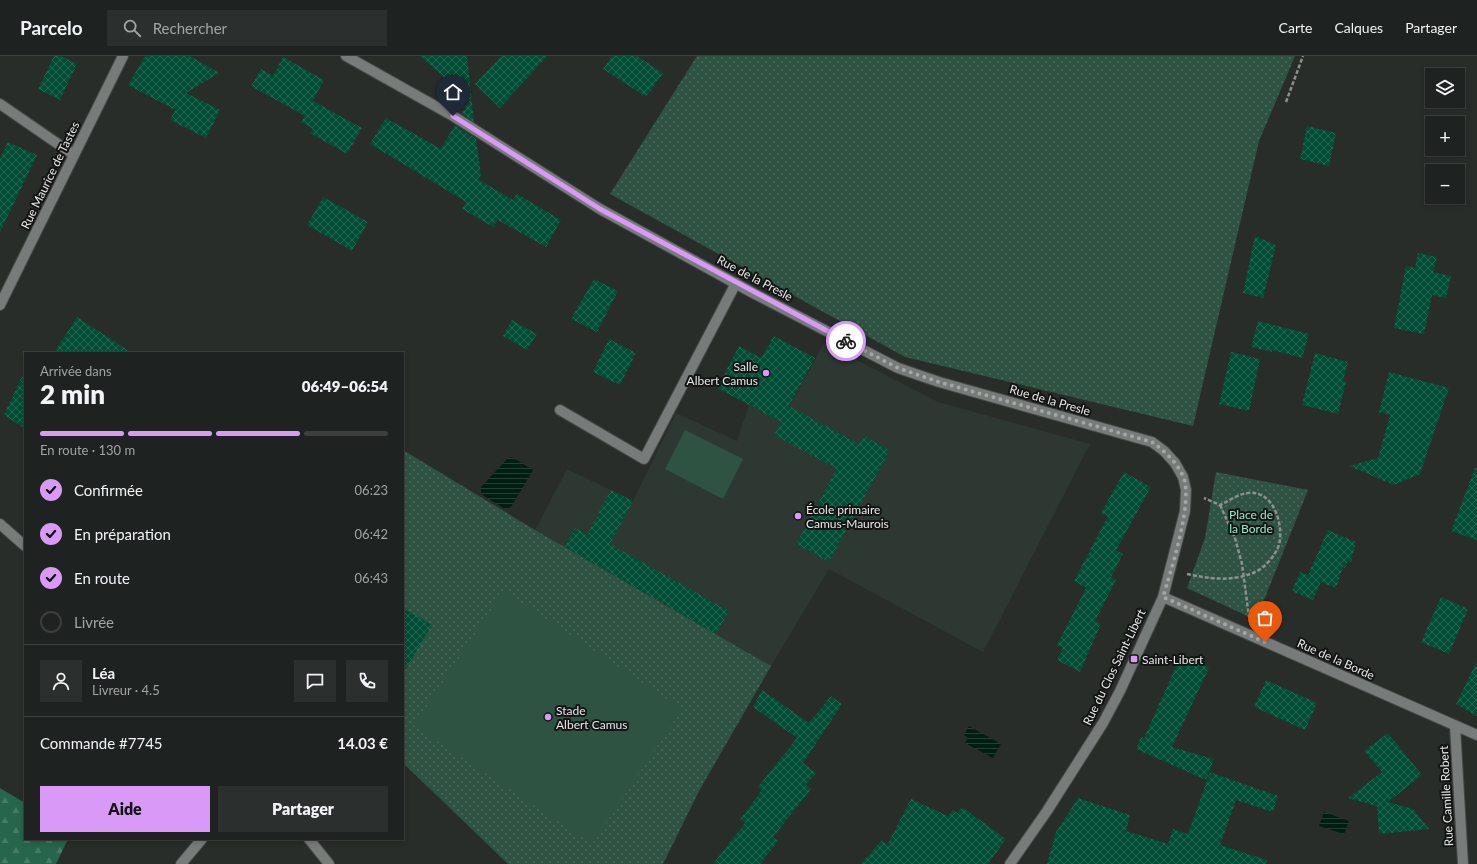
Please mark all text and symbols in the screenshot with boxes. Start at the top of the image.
search box [107,10,387,46]
text: Parcelo [20,16,83,39]
icon: search [121,17,143,39]
text: Rechercher [153,19,227,37]
text: Carte [1279,19,1312,36]
text: Calques [1334,19,1383,36]
text: Partager [1405,19,1457,36]
map controls [1425,68,1465,204]
button: layers [1425,68,1465,108]
pin [436,75,470,116]
icon: home [442,81,464,103]
button: + [1425,116,1465,156]
street label: Rue Maurice de Tastes [17,119,83,231]
button: − [1425,164,1465,204]
street label: Rue de la Presle [715,252,795,304]
courier [826,321,866,361]
icon: bike [835,330,857,352]
place label: Salle Albert Camus [687,359,758,388]
text: Arrivée dans [40,363,112,379]
marker: Salle Albert Camus [761,368,771,378]
text: 06:49–06:54 [302,377,388,395]
text: 2 min [40,378,105,410]
street label: Rue de la Presle [1008,381,1092,419]
text: En route · 130 m [40,442,135,458]
icon: check [40,479,62,501]
text: Confirmée [74,481,143,499]
text: 06:23 [355,482,388,498]
place label: École primaire Camus-Maurois [806,502,889,531]
park label: Place de la Borde [1229,507,1273,536]
marker: École primaire Camus-Maurois [793,511,803,521]
icon: check [40,523,62,545]
text: En préparation [74,525,171,543]
text: 06:42 [355,526,388,542]
icon: check [40,567,62,589]
text: En route [74,569,130,587]
text: 06:43 [355,570,388,586]
pin [1248,601,1282,642]
street label: Rue du Clos Saint-Libert [1079,606,1149,727]
icon: bag [1254,607,1276,629]
text: Livrée [74,613,114,631]
street label: Rue de la Borde [1295,635,1377,683]
place label: Saint-Libert [1142,652,1204,667]
marker: Saint-Libert [1129,654,1139,664]
button: person [40,660,82,702]
button: chat [294,660,336,702]
button: phone [346,660,388,702]
text: Léa [92,664,115,682]
text: Livreur · 4.5 [92,682,160,698]
place label: Stade Albert Camus [556,703,627,732]
marker: Stade Albert Camus [543,712,553,722]
text: Commande #7745 [40,734,163,752]
text: 14.03 € [337,734,388,752]
street label: Rue Camille Robert [1436,745,1456,847]
button: Aide [40,786,210,832]
button: Partager [218,786,388,832]

